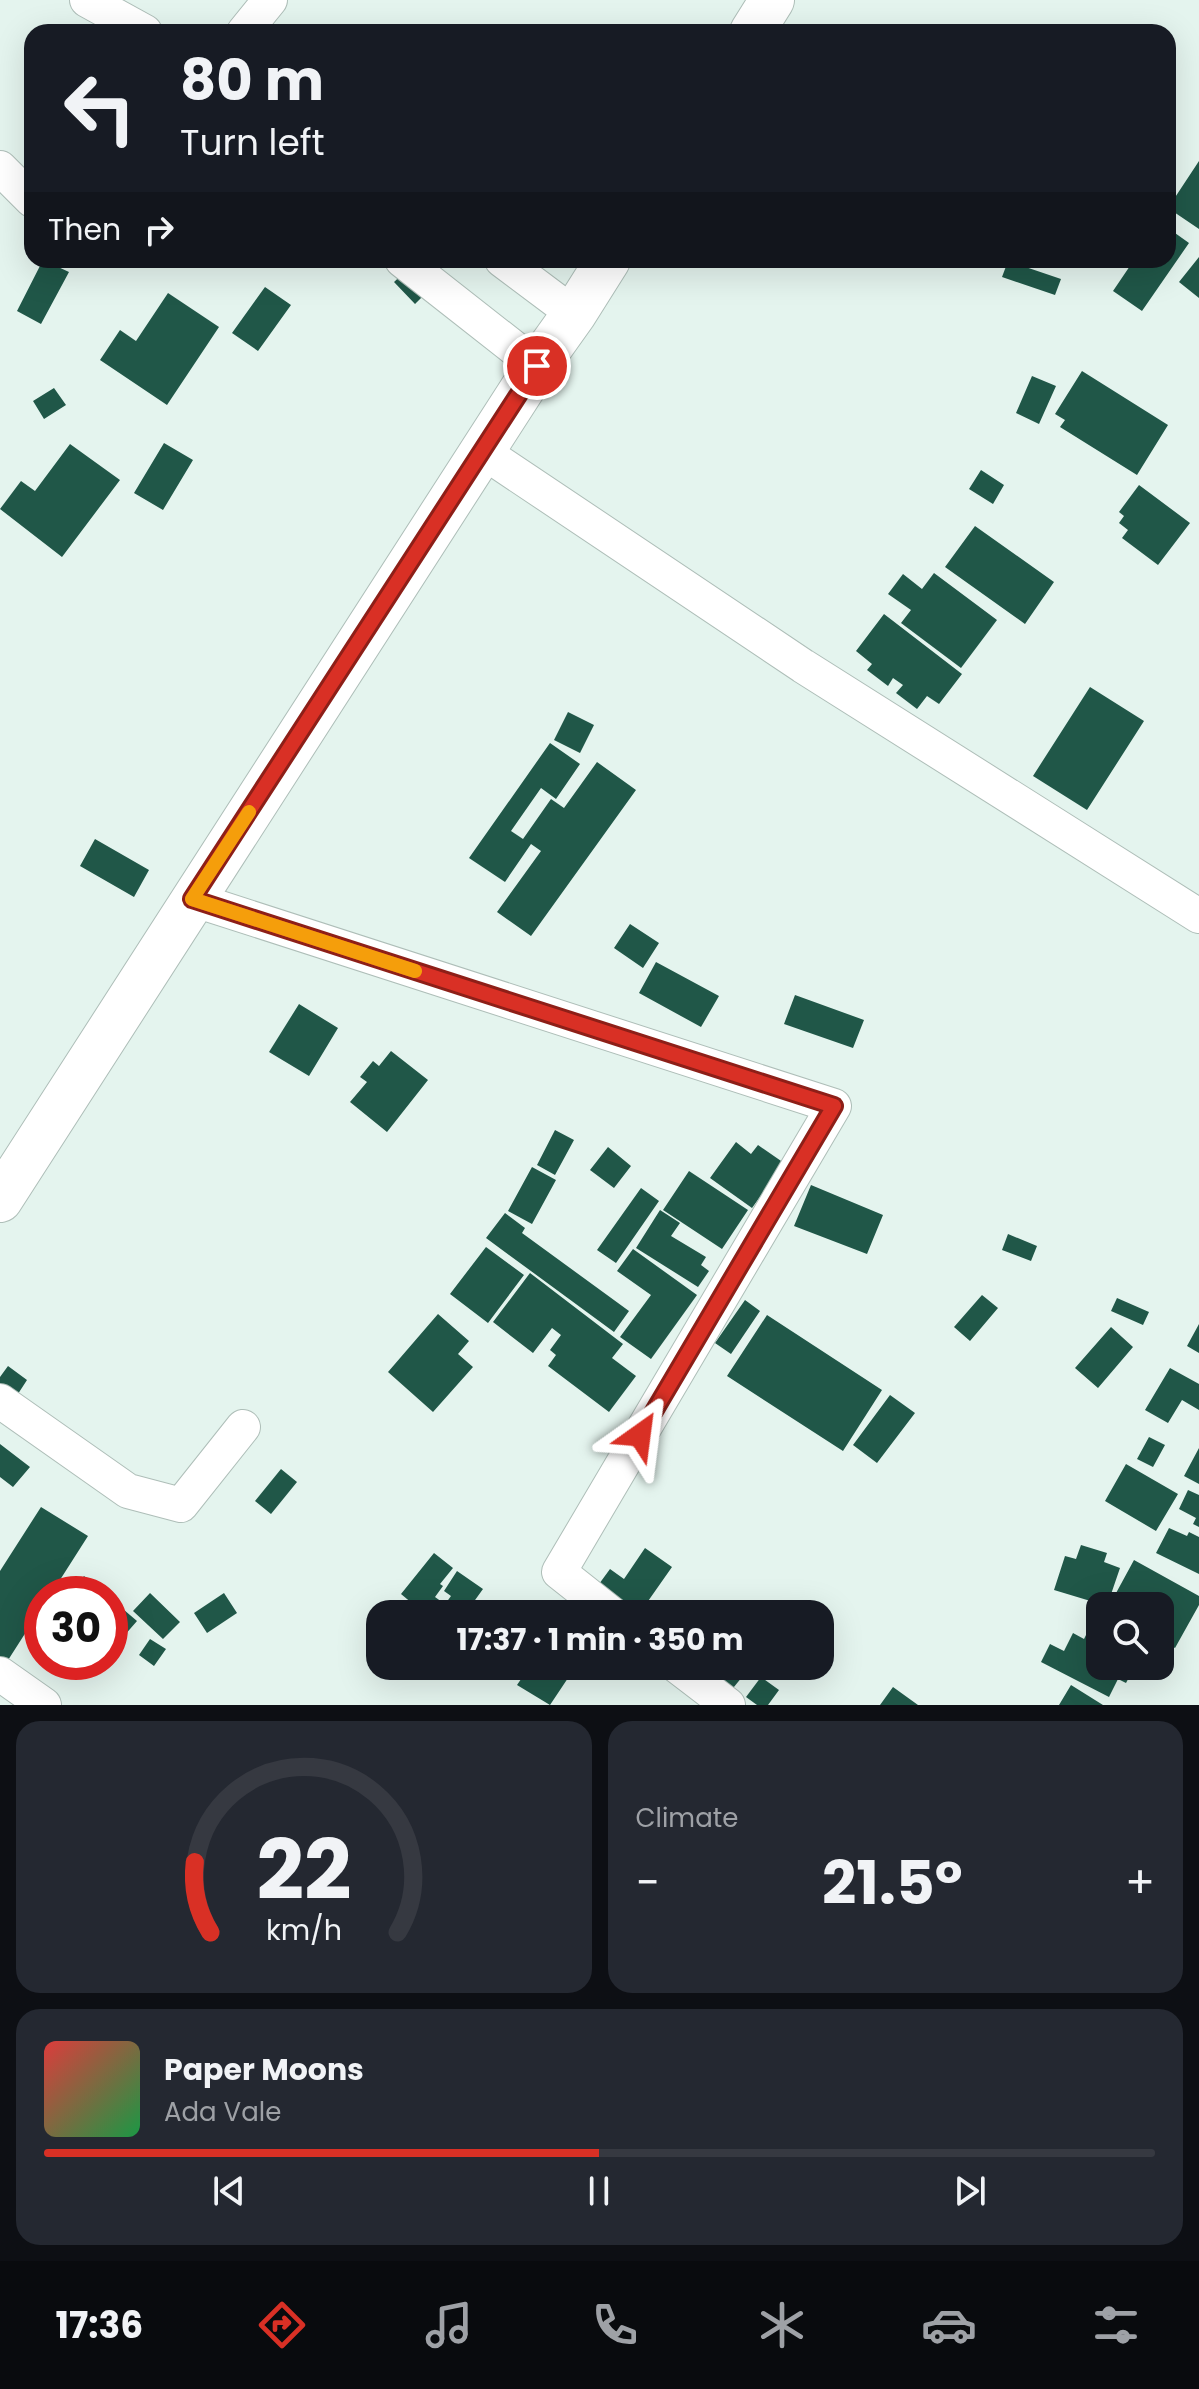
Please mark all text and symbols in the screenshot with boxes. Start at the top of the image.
text: 80 m [180,41,324,120]
icon: left [48,56,152,160]
text: Turn left [180,117,325,168]
text: Then [48,208,121,251]
icon: right [137,208,181,252]
pin [503,332,571,400]
icon: arrive [515,344,559,388]
position arrow [598,1393,682,1477]
speed limit sign: 30 [24,1576,128,1680]
map controls [1086,1592,1174,1680]
button: search [1086,1592,1174,1680]
text: 17:37 · 1 min · 350 m [456,1618,744,1661]
text: Climate [636,1800,738,1836]
text: 22 [256,1812,351,1928]
text: 21.5° [822,1841,963,1925]
text: − [636,1852,660,1913]
text: + [1125,1852,1155,1913]
text: km/h [266,1910,342,1950]
text: Paper Moons [164,2048,364,2091]
text: Ada Vale [164,2094,281,2130]
icon: previous [207,2169,251,2213]
icon: pause [577,2169,621,2213]
icon: next [948,2169,992,2213]
icon: directions [254,2297,310,2353]
icon: music [421,2297,477,2353]
icon: phone [587,2297,643,2353]
icon: climate [754,2297,810,2353]
icon: car [921,2297,977,2353]
icon: filters [1088,2297,1144,2353]
text: 17:36 [55,2300,143,2351]

